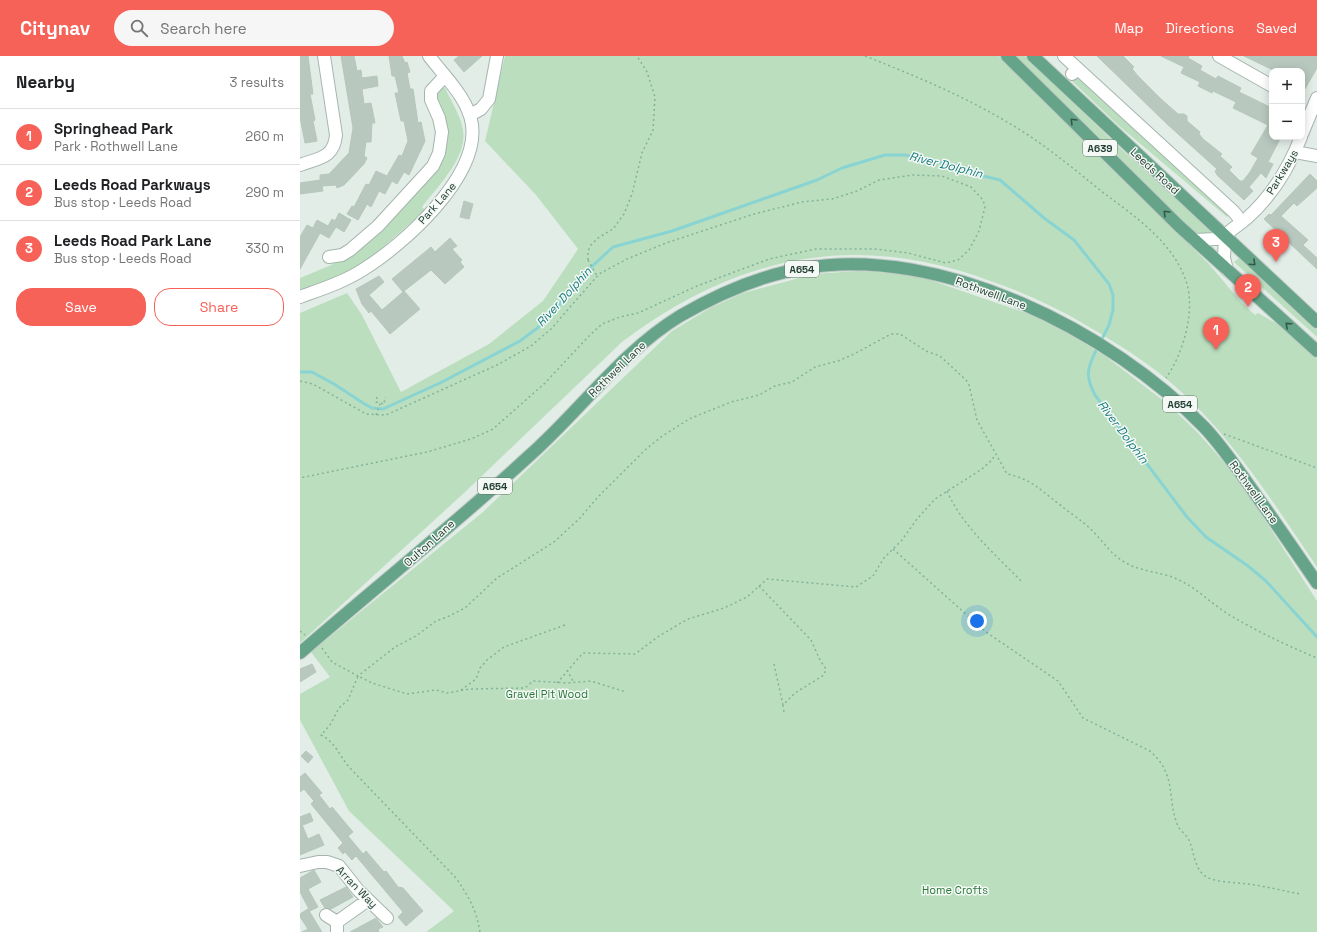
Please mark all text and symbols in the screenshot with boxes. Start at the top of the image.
search box [114,10,394,46]
text: Citynav [20,16,90,41]
icon: search [128,17,150,39]
text: Search here [160,19,247,38]
text: Map [1114,19,1144,37]
text: Directions [1166,19,1234,37]
text: Saved [1256,19,1297,37]
map controls [1269,68,1305,140]
button: + [1269,68,1305,104]
text: Nearby [16,71,75,93]
text: 3 results [230,74,284,91]
button: − [1269,104,1305,140]
text: Springhead Park [54,119,173,138]
one-way arrow [1070,119,1078,126]
text: 1 [26,128,32,145]
text: 260 m [245,128,284,145]
text: Park · Rothwell Lane [54,138,178,155]
road number: A639 [1083,140,1117,156]
street label: Leeds Road [1128,145,1182,197]
street label: Parkways [1263,147,1301,197]
water label: River Dolphin [908,148,985,182]
text: Leeds Road Parkways [54,175,211,194]
street label: Park Lane [415,179,459,227]
text: 2 [25,184,33,201]
text: 290 m [245,184,284,201]
text: Bus stop · Leeds Road [54,194,192,211]
one-way arrow [1163,210,1171,218]
pin: 3 [1263,229,1289,262]
text: Leeds Road Park Lane [54,231,212,250]
text: 3 [25,240,33,257]
text: 330 m [245,240,284,257]
text: Bus stop · Leeds Road [54,250,192,267]
one-way arrow [1248,258,1256,266]
road number: A654 [785,261,819,277]
water label: River Dolphin [533,263,596,330]
street label: Rothwell Lane [954,274,1028,312]
pin: 2 [1235,274,1261,307]
button: Save [16,288,146,326]
button: Share [154,288,284,326]
pin: 1 [1203,317,1229,350]
one-way arrow [1285,323,1293,330]
street label: Rothwell Lane [585,338,649,400]
road number: A654 [1163,396,1197,412]
water label: River Dolphin [1094,397,1152,467]
street label: Rothwell Lane [1227,458,1281,526]
road number: A654 [478,478,512,494]
street label: Oulton Lane [401,517,457,569]
your location [967,611,987,631]
park label: Gravel Pit Wood [506,687,588,701]
street label: Arran Way [333,863,381,911]
park label: Home Crofts [922,883,988,897]

